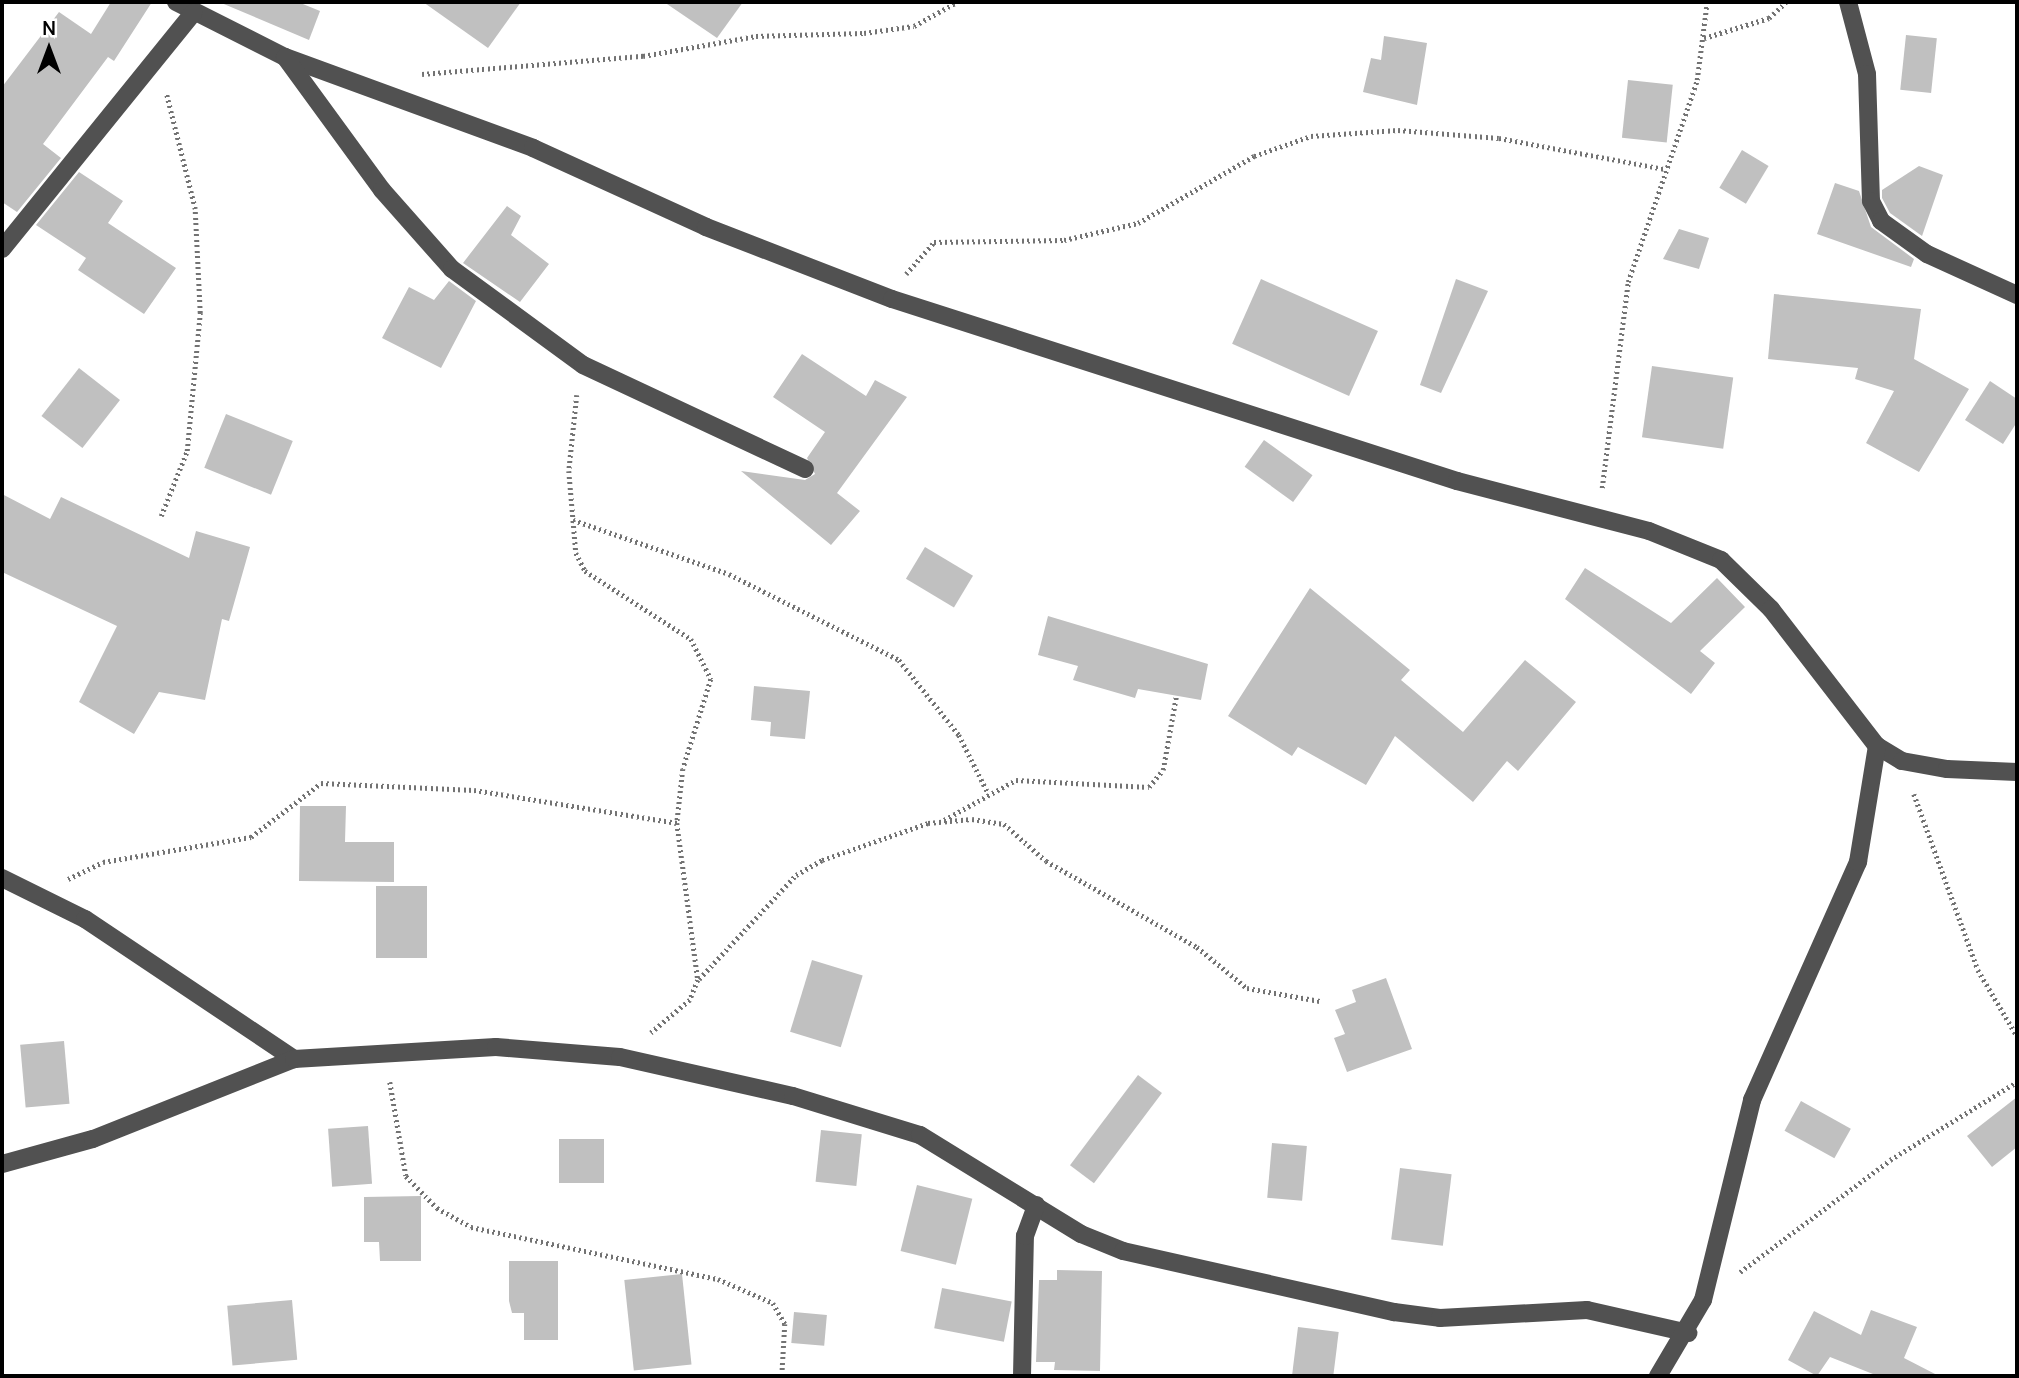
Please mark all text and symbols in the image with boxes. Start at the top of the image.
north arrow [14,14,84,84]
text: N [42,15,56,41]

